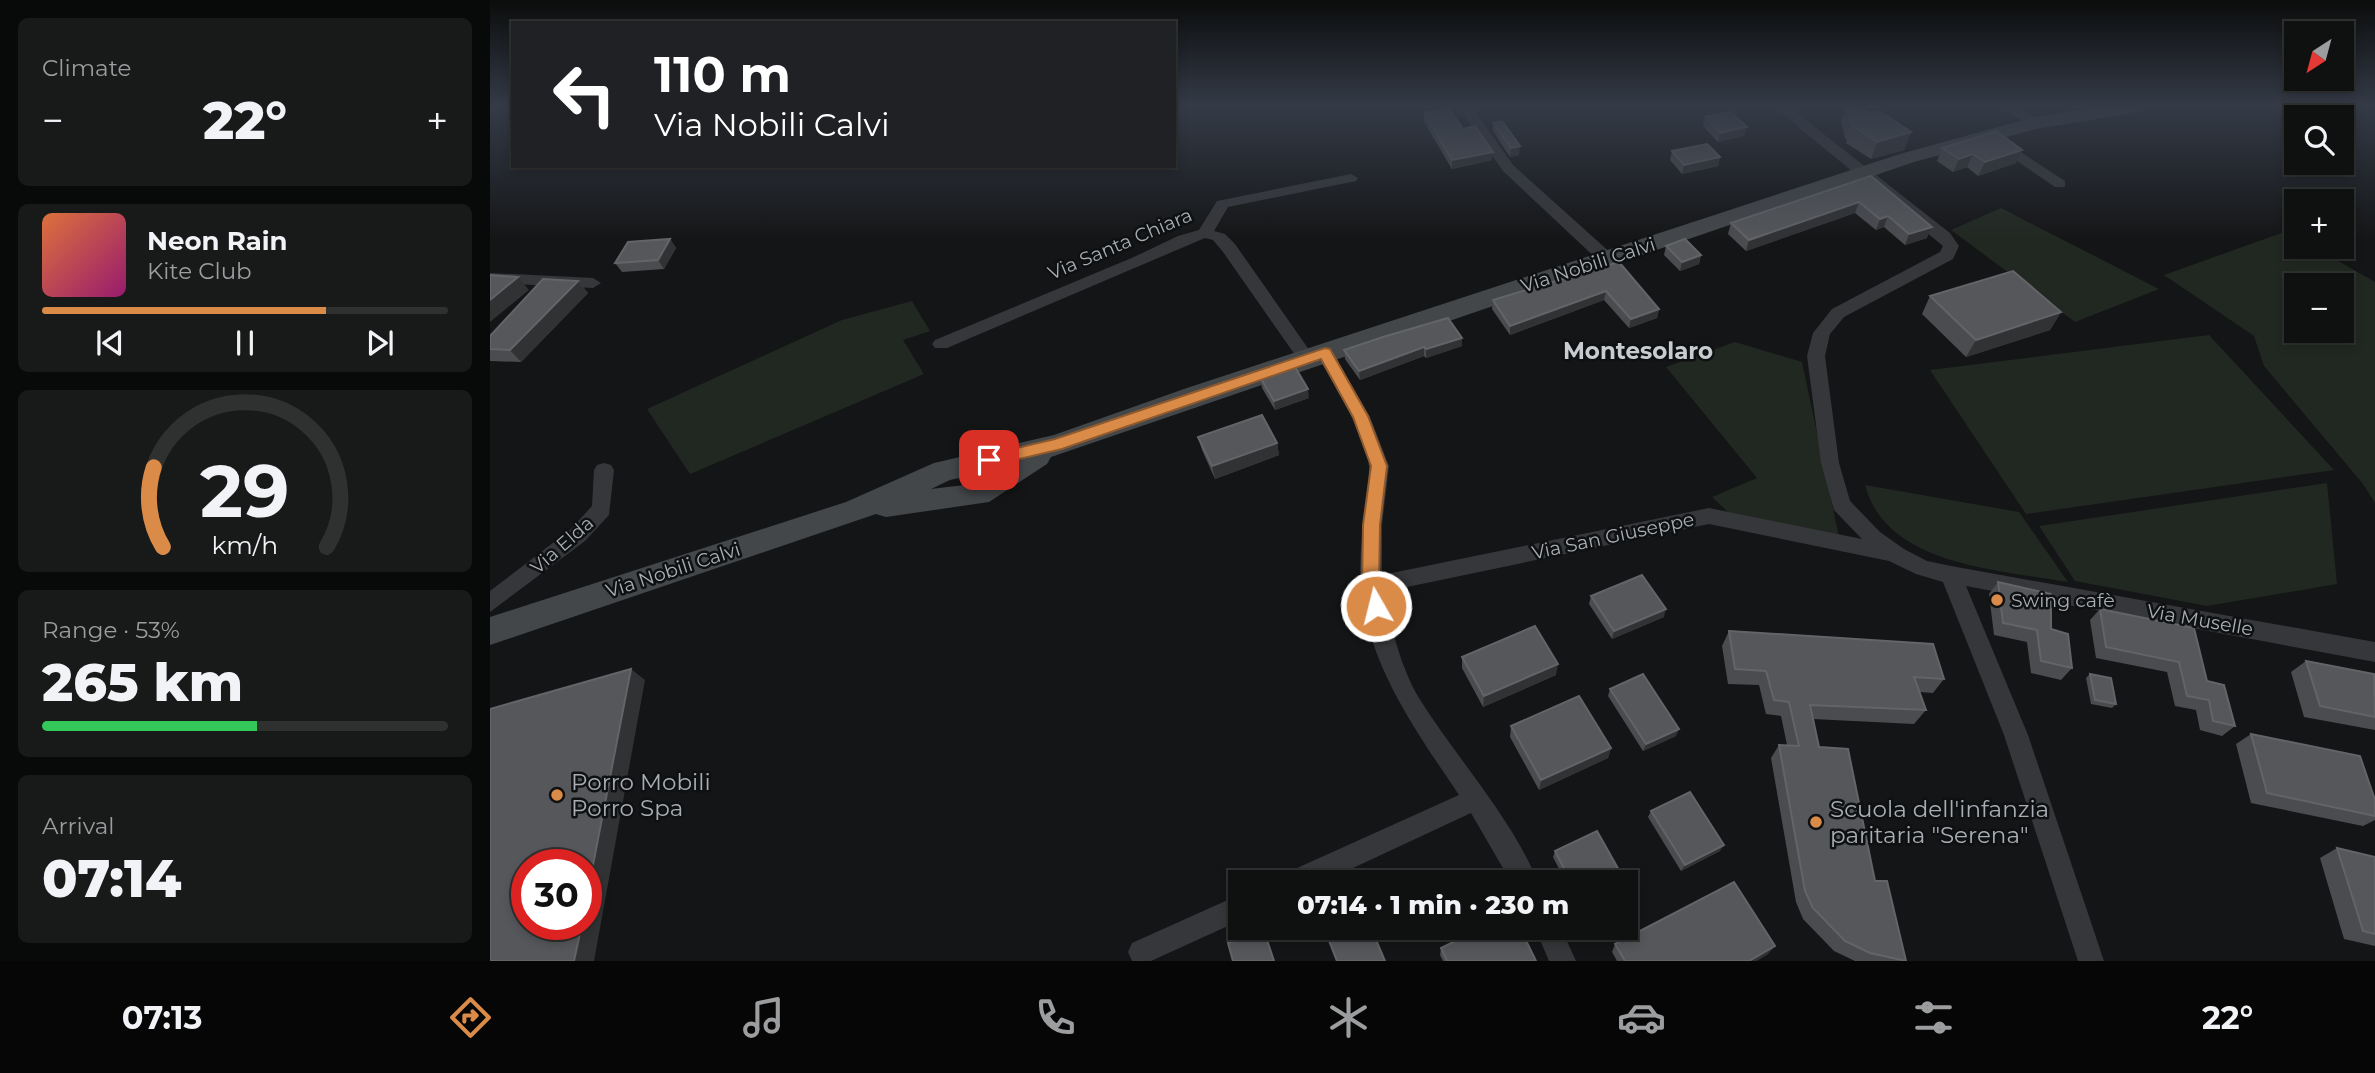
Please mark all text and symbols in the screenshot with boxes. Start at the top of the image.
north arrow [2284,21,2354,91]
map controls [2284,21,2354,343]
text: 110 m [654,45,791,104]
icon: left [539,49,630,140]
text: Climate [42,54,131,82]
text: 22° [203,89,287,152]
text: − [42,97,64,144]
text: + [426,97,448,144]
text: Via Nobili Calvi [654,105,890,144]
button: search [2284,105,2354,175]
button: + [2284,189,2354,259]
street label: Via Santa Chiara [1045,203,1195,285]
text: Neon Rain [147,225,288,257]
street label: Via Nobili Calvi [1518,232,1658,298]
text: Kite Club [147,257,252,285]
button: − [2284,273,2354,343]
icon: previous [91,324,129,362]
icon: pause [226,324,264,362]
icon: next [361,324,399,362]
district label: Montesolaro [1563,337,1713,365]
pin [959,430,1019,490]
icon: arrive [970,441,1008,479]
text: 29 [200,447,290,535]
street label: Via San Giuseppe [1530,508,1696,564]
street label: Via Elda [526,511,598,579]
text: km/h [212,529,278,559]
street label: Via Nobili Calvi [603,537,743,603]
position arrow [1339,569,1413,643]
place label: Swing cafè [2011,589,2115,612]
marker: Swing cafè [1989,592,2005,608]
street label: Via Muselle [2145,599,2255,641]
text: Range · 53% [42,616,180,644]
text: 265 km [42,651,243,714]
place label: Porro Mobili Porro Spa [571,768,711,822]
marker: Porro Mobili Porro Spa [549,787,565,803]
place label: Scuola dell'infanzia paritaria "Serena" [1830,795,2049,849]
text: Arrival [42,812,115,840]
marker: Scuola dell'infanzia paritaria "Serena" [1808,814,1824,830]
text: 07:14 [42,847,182,910]
speed limit sign: 30 [511,849,602,940]
text: 07:14 · 1 min · 230 m [1297,889,1569,921]
icon: directions [446,993,495,1042]
icon: music [739,993,788,1042]
icon: phone [1031,993,1080,1042]
icon: climate [1324,993,1373,1042]
icon: car [1617,993,1666,1042]
icon: filters [1909,993,1958,1042]
text: 07:13 [122,998,203,1037]
text: 22° [2202,998,2253,1037]

